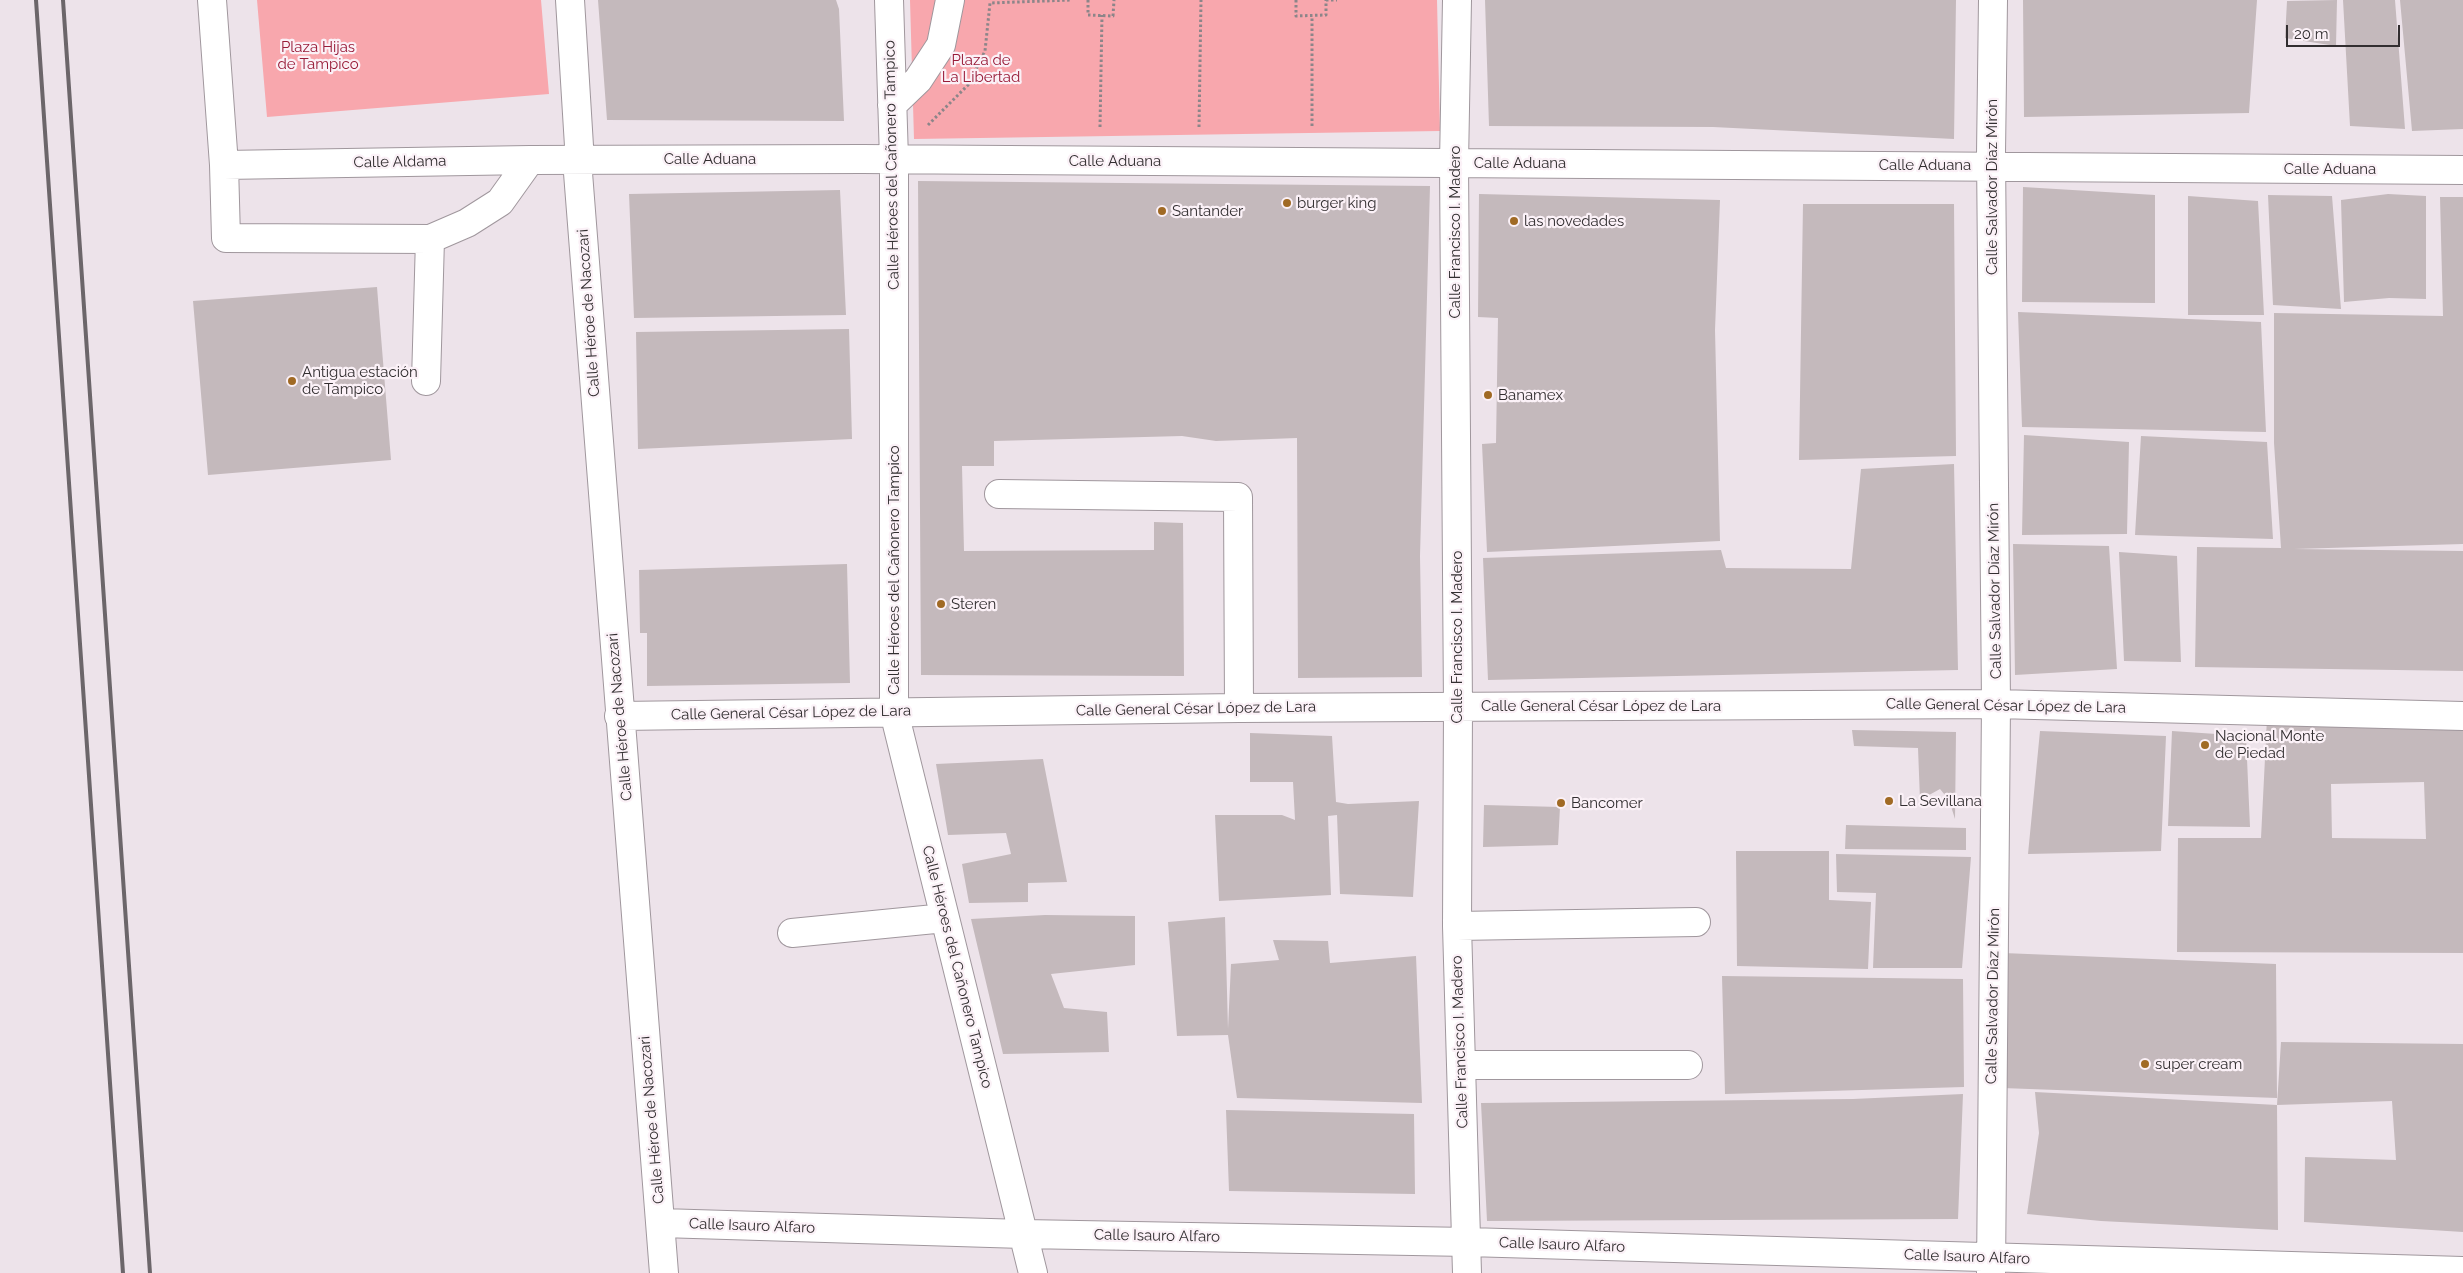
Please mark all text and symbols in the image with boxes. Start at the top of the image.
scale bar [2288,15,2402,47]
text: 20 m [2294,25,2329,43]
park label: Plaza Hijas de Tampico [277,38,359,73]
street label: Calle Héroes del Cañonero Tampico [881,40,903,290]
park label: Plaza de La Libertad [942,51,1020,86]
street label: Calle Salvador Díaz Mirón [1983,99,2001,275]
street label: Calle Francisco I. Madero [1446,145,1464,319]
street label: Calle Aduana [664,150,756,168]
street label: Calle Aldama [353,152,447,172]
street label: Calle Aduana [1069,152,1161,170]
street label: Calle Aduana [1474,154,1566,172]
street label: Calle Aduana [1879,156,1971,174]
street label: Calle Aduana [2284,160,2376,178]
place label: burger king [1297,194,1377,212]
marker: burger king [1281,197,1293,209]
place label: Santander [1172,202,1243,220]
marker: Santander [1156,205,1168,217]
place label: las novedades [1524,212,1624,230]
marker: las novedades [1508,215,1520,227]
street label: Calle Héroe de Nacozari [574,228,604,398]
place label: Antigua estación de Tampico [302,363,418,398]
marker: Antigua estación de Tampico [286,375,298,387]
place label: Banamex [1498,386,1563,404]
marker: Banamex [1482,389,1494,401]
street label: Calle Héroes del Cañonero Tampico [885,445,903,695]
street label: Calle Salvador Díaz Mirón [1984,503,2006,679]
street label: Calle Francisco I. Madero [1448,550,1466,724]
place label: Steren [951,595,996,613]
marker: Steren [935,598,947,610]
street label: Calle Héroe de Nacozari [604,632,636,802]
street label: Calle General César López de Lara [1886,695,2126,717]
street label: Calle General César López de Lara [1481,697,1721,715]
street label: Calle General César López de Lara [1076,698,1316,720]
street label: Calle General César López de Lara [671,702,911,724]
place label: Nacional Monte de Piedad [2215,727,2324,762]
marker: Nacional Monte de Piedad [2199,739,2211,751]
place label: La Sevillana [1899,792,1982,810]
place label: Bancomer [1571,794,1643,812]
marker: La Sevillana [1883,795,1895,807]
marker: Bancomer [1555,797,1567,809]
street label: Calle Héroes del Cañonero Tampico [918,844,996,1090]
street label: Calle Salvador Díaz Mirón [1982,908,2004,1084]
street label: Calle Francisco I. Madero [1448,955,1472,1129]
street label: Calle Héroe de Nacozari [636,1035,668,1205]
place label: super cream [2155,1055,2242,1073]
marker: super cream [2139,1058,2151,1070]
street label: Calle Isauro Alfaro [689,1215,815,1237]
street label: Calle Isauro Alfaro [1094,1226,1220,1246]
street label: Calle Isauro Alfaro [1499,1234,1625,1256]
street label: Calle Isauro Alfaro [1904,1246,2030,1268]

